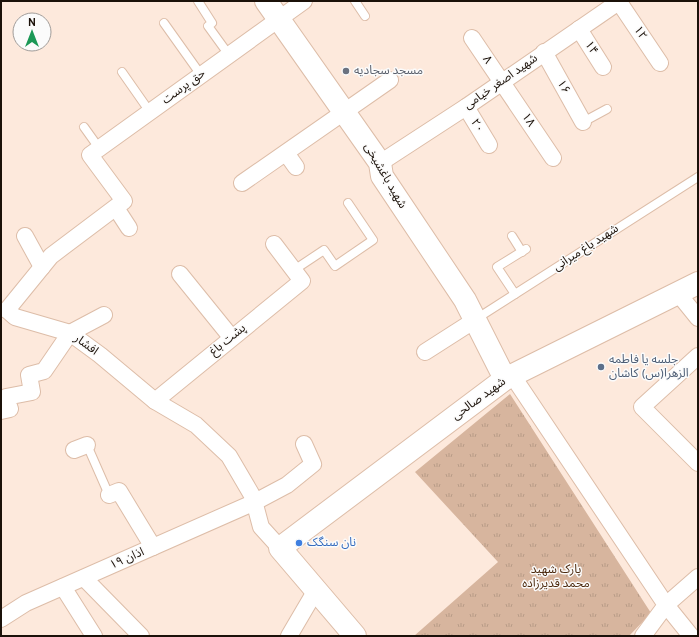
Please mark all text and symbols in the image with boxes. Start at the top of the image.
north arrow [12,12,52,52]
text: N [28,16,36,30]
street label: ۱۲ [630,23,650,43]
street label: ۱۴ [581,38,601,58]
street label: شهید اصغر خیامی [461,51,541,113]
street label: ۸ [478,53,496,67]
place label: مسجد سجادیه [354,63,423,79]
street label: حق پرست [159,66,209,108]
marker: مسجد سجادیه [341,66,351,76]
street label: ۱۶ [553,77,573,97]
street label: ۱۸ [518,110,539,130]
street label: ۲۰ [467,116,487,136]
street label: شهید باغشیخی [360,140,410,212]
street label: شهید باغ میرانی [550,221,622,275]
street label: پشت باغ [206,320,250,360]
street label: افشار [70,330,101,359]
place label: جلسه یا فاطمه الزهرا(س) کاشان [609,352,689,382]
marker: جلسه یا فاطمه الزهرا(س) کاشان [596,362,606,372]
street label: شهید صالحی [449,374,509,424]
place label: نان سنگک [307,535,356,551]
marker: نان سنگک [294,538,304,548]
street label: اذان ۱۹ [107,544,147,574]
park label: پارک شهید محمد قدیرزاده [522,562,590,592]

